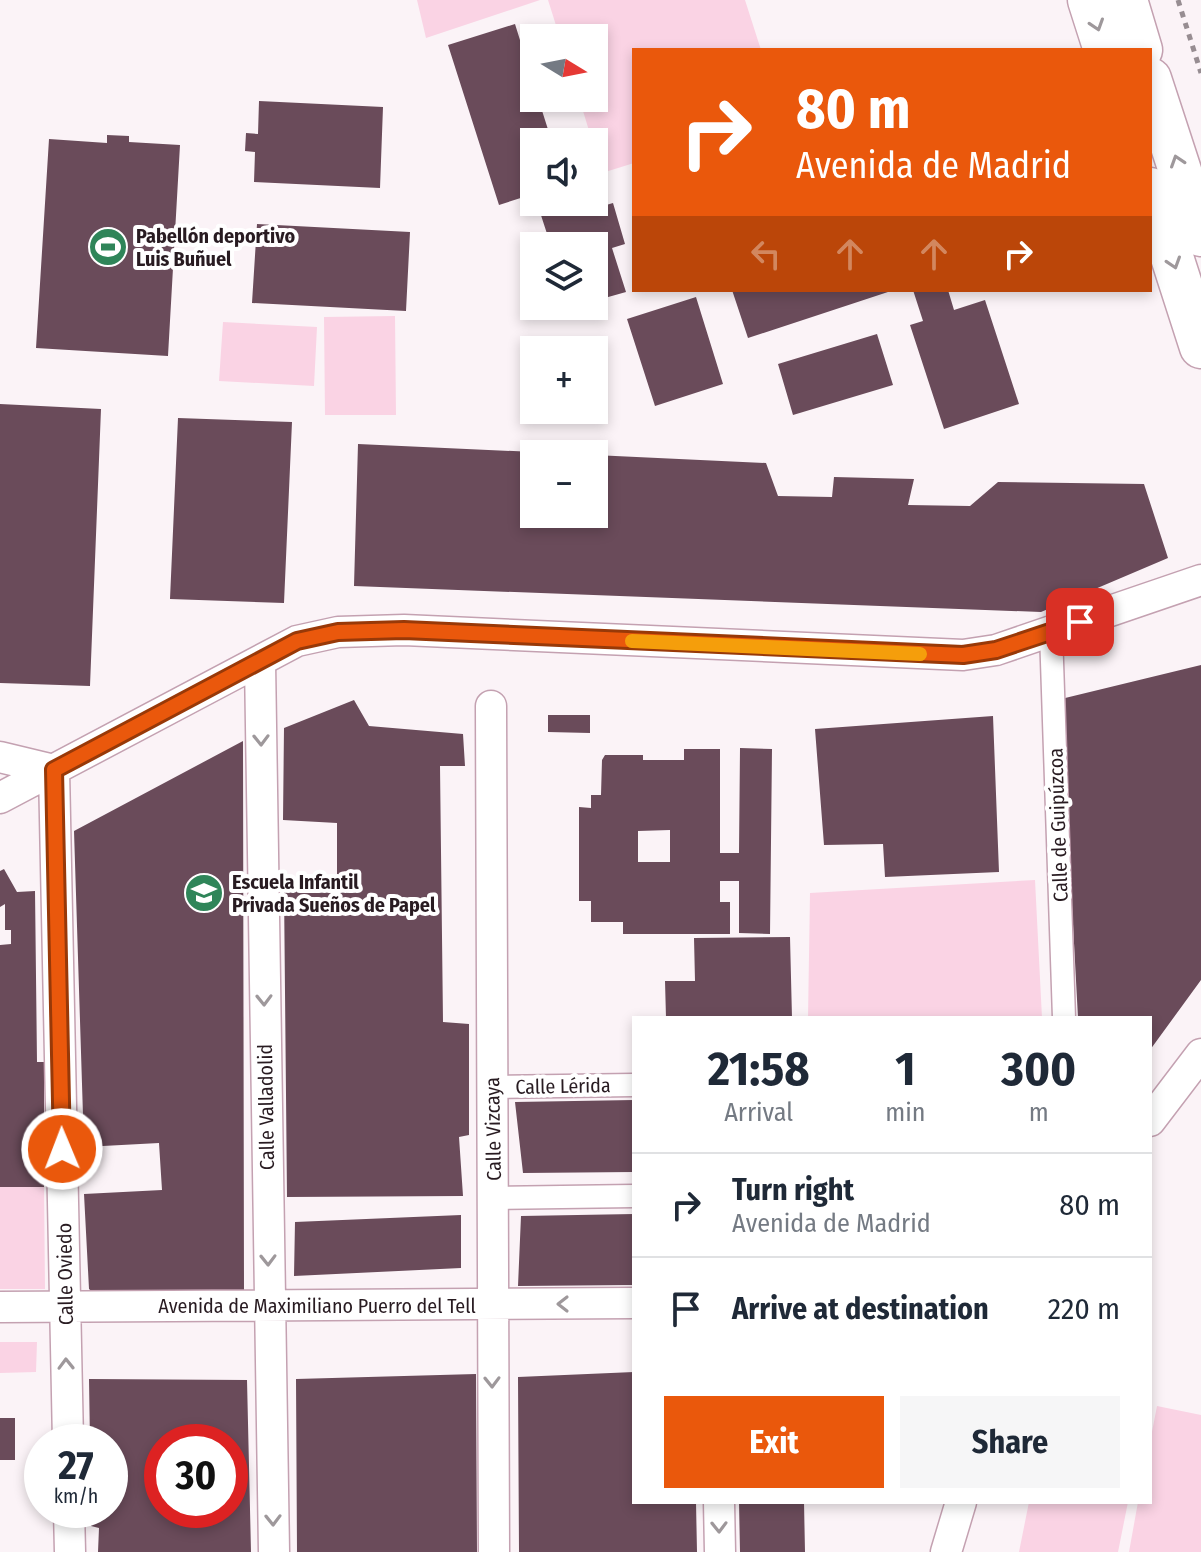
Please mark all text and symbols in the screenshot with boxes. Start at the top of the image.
one-way arrow [1088,18,1104,31]
north arrow [520,24,608,112]
map controls [520,24,608,528]
text: 80 m [796,76,911,143]
icon: right [664,80,768,184]
button: sound [520,128,608,216]
text: Avenida de Madrid [796,144,1071,188]
one-way arrow [1170,155,1186,169]
place label: Pabellón deportivo Luis Buñuel [136,224,295,271]
sports icon: Pabellón deportivo Luis Buñuel [87,226,129,268]
button: layers [520,232,608,320]
icon: left [744,232,788,276]
icon: ahead [828,232,872,276]
icon: ahead [912,232,956,276]
icon: right [996,232,1040,276]
one-way arrow [1165,256,1181,270]
button: + [520,336,608,424]
button: − [520,440,608,528]
pin [1046,588,1114,656]
icon: arrive [1058,600,1102,644]
one-way arrow [252,734,270,747]
street label: Calle de Guipúzcoa [1043,748,1073,902]
place label: Escuela Infantil Privada Sueños de Papel [232,870,436,917]
school or university icon: Escuela Infantil Privada Sueños de Papel [183,872,225,914]
one-way arrow [256,994,273,1007]
text: 21:58 [708,1040,810,1098]
text: 1 [895,1040,916,1098]
text: 300 [1001,1040,1076,1098]
street label: Calle Valladolid [253,1044,279,1170]
street label: Calle Lérida [515,1073,611,1099]
street label: Calle Vizcaya [480,1077,506,1181]
text: Arrival [724,1097,793,1128]
text: min [885,1097,926,1128]
text: m [1029,1097,1049,1128]
position arrow [20,1107,104,1191]
text: Turn right [732,1172,854,1208]
icon: right [664,1183,708,1227]
text: 80 m [1059,1187,1120,1223]
text: Avenida de Madrid [732,1208,931,1239]
street label: Calle Oviedo [52,1223,78,1325]
one-way arrow [259,1254,277,1267]
icon: arrive [664,1287,708,1331]
text: Arrive at destination [732,1291,989,1327]
text: 220 m [1048,1291,1120,1327]
street label: Avenida de Maximiliano Puerro del Tell [158,1294,476,1318]
one-way arrow [556,1295,569,1313]
one-way arrow [58,1357,75,1370]
one-way arrow [483,1376,501,1389]
button: Exit [664,1396,884,1488]
button: Share [900,1396,1120,1488]
speed limit sign: 30 [144,1424,248,1528]
text: 27 [58,1442,94,1490]
text: km/h [54,1484,98,1508]
one-way arrow [264,1514,282,1527]
one-way arrow [710,1521,728,1534]

